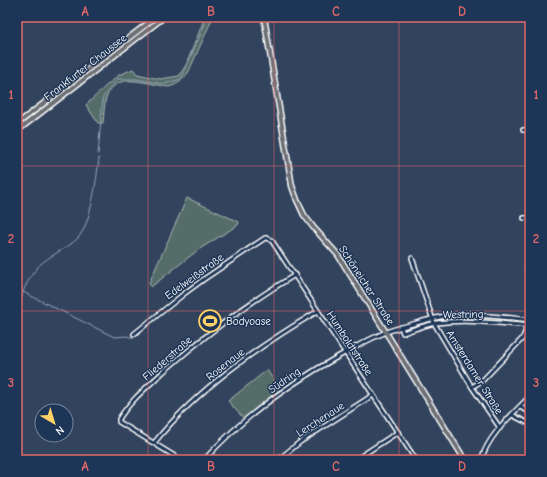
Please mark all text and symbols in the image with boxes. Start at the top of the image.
text: A [81,4,89,19]
text: B [207,4,215,19]
text: C [332,4,340,19]
text: D [458,4,466,19]
street label: Frankfurter Chaussee [41,31,130,104]
text: 1 [8,87,14,102]
text: 1 [533,87,539,102]
text: 2 [8,231,14,246]
text: 2 [533,231,539,246]
street label: Schöneicher Straße [336,243,397,328]
street label: Edelweißstraße [162,250,227,302]
sports icon: Bodyoase [197,308,223,334]
street label: Humboldtstraße [324,308,376,379]
street label: Westring [442,308,484,321]
place label: Bodyoase [226,315,271,328]
street label: Amsterdamer Straße [443,328,506,417]
street label: Fliederstraße [140,333,195,383]
street label: Rosenaue [204,345,247,383]
street label: Südring [266,365,303,396]
text: 3 [8,375,14,390]
text: 3 [533,375,539,390]
street label: Lerchenaue [294,399,347,440]
north arrow [34,403,74,443]
text: N [53,423,67,438]
text: A [81,459,89,474]
text: B [207,459,215,474]
text: C [332,459,340,474]
text: D [458,459,466,474]

